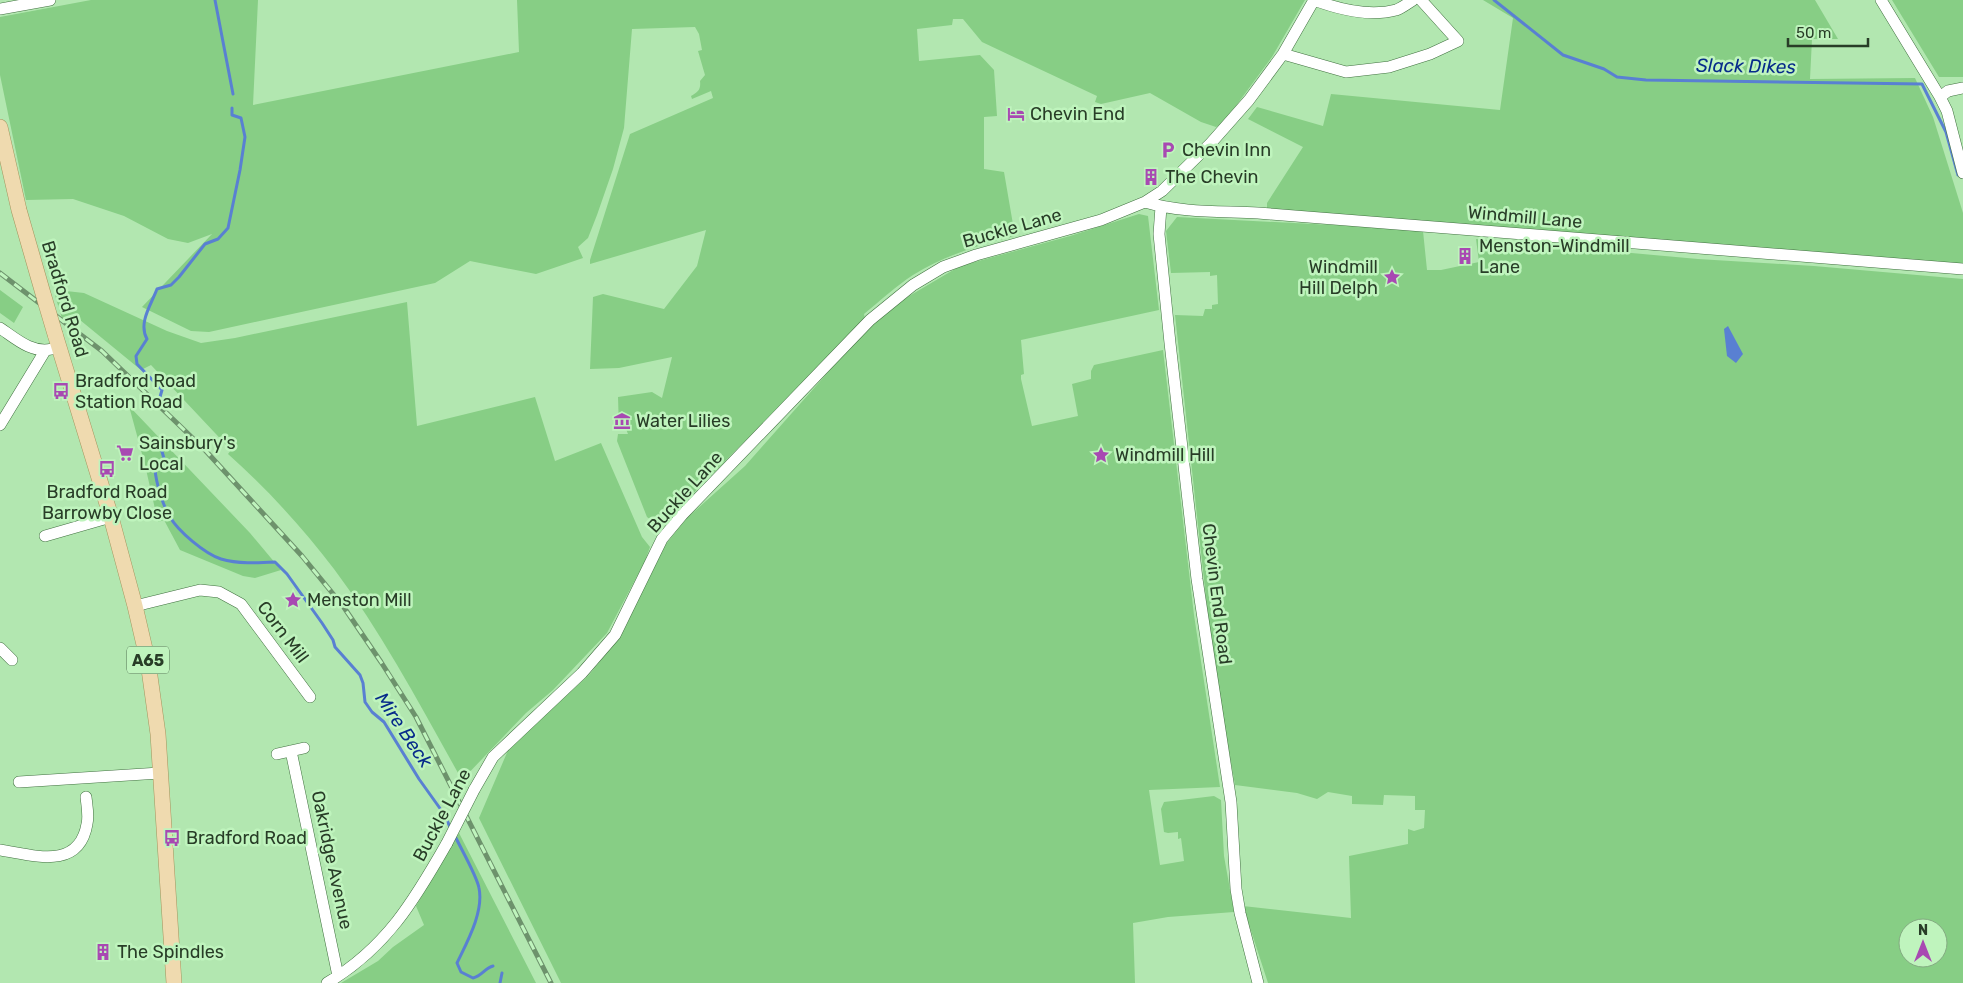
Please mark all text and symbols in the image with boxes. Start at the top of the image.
scale bar [1788,15,1868,47]
text: 50 m [1796,24,1831,42]
water label: Slack Dikes [1696,54,1796,78]
place label: Chevin End [1030,103,1125,125]
hotel icon: Chevin End [1006,104,1026,124]
place label: Chevin Inn [1182,139,1271,161]
parking icon: Chevin Inn [1158,140,1178,160]
place label: The Chevin [1165,166,1258,188]
building icon: The Chevin [1141,167,1161,187]
street label: Windmill Lane [1467,201,1583,233]
street label: Buckle Lane [960,203,1064,253]
place label: Menston-Windmill Lane [1479,235,1630,278]
street label: Bradford Road [37,238,93,360]
building icon: Menston-Windmill Lane [1455,246,1475,266]
place label: Windmill Hill Delph [1299,256,1378,299]
place icon: Windmill Hill Delph [1382,267,1402,287]
place label: Bradford Road Station Road [75,370,196,413]
bus stop icon: Bradford Road Station Road [51,381,71,401]
place label: Water Lilies [636,410,730,432]
museum icon: Water Lilies [612,411,632,431]
place label: Sainsbury's Local [139,432,236,475]
supermarket icon: Sainsbury's Local [115,443,135,463]
place label: Windmill Hill [1115,444,1215,466]
place icon: Windmill Hill [1091,445,1111,465]
street label: Buckle Lane [643,447,727,537]
bus stop icon: Bradford Road Barrowby Close [97,459,117,479]
place label: Bradford Road Barrowby Close [42,481,172,524]
street label: Chevin End Road [1197,522,1237,666]
place label: Menston Mill [307,589,412,611]
place icon: Menston Mill [283,590,303,610]
street label: Corn Mill [253,597,313,667]
road number: A65 [127,646,169,674]
water label: Mire Beck [370,688,438,772]
street label: Buckle Lane [408,765,476,865]
street label: Oakridge Avenue [307,789,357,931]
place label: Bradford Road [186,827,307,849]
bus stop icon: Bradford Road [162,828,182,848]
north arrow [1898,918,1948,968]
text: N [1918,922,1928,939]
place label: The Spindles [117,941,224,963]
building icon: The Spindles [93,942,113,962]

